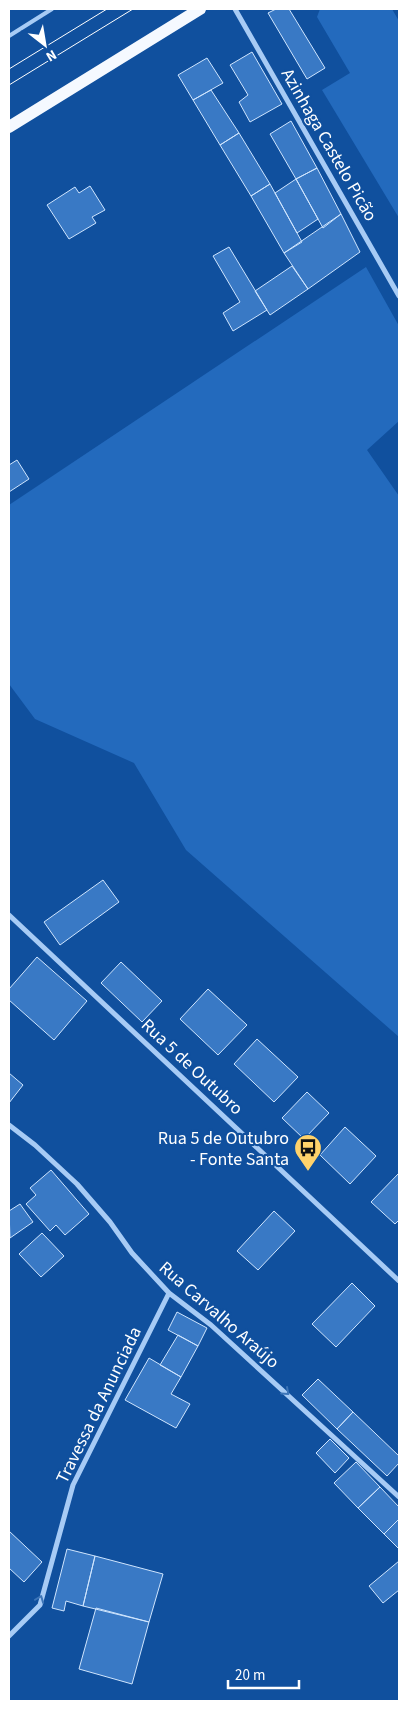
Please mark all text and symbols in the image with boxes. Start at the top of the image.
north arrow [20,20,70,70]
text: N [42,44,60,66]
street label: Azinhaga Castelo Picão [275,64,383,226]
street label: Rua 5 de Outubro [136,1013,248,1121]
place label: Rua 5 de Outubro - Fonte Santa [158,1126,289,1172]
bus stop icon: Rua 5 de Outubro - Fonte Santa [293,1133,323,1172]
street label: Rua Carvalho Araújo [153,1256,285,1374]
street label: Travessa da Anunciada [50,1322,148,1488]
one-way arrow [281,1386,290,1395]
one-way arrow [34,1595,44,1604]
scale bar [228,1658,299,1690]
text: 20 m [235,1665,265,1686]

